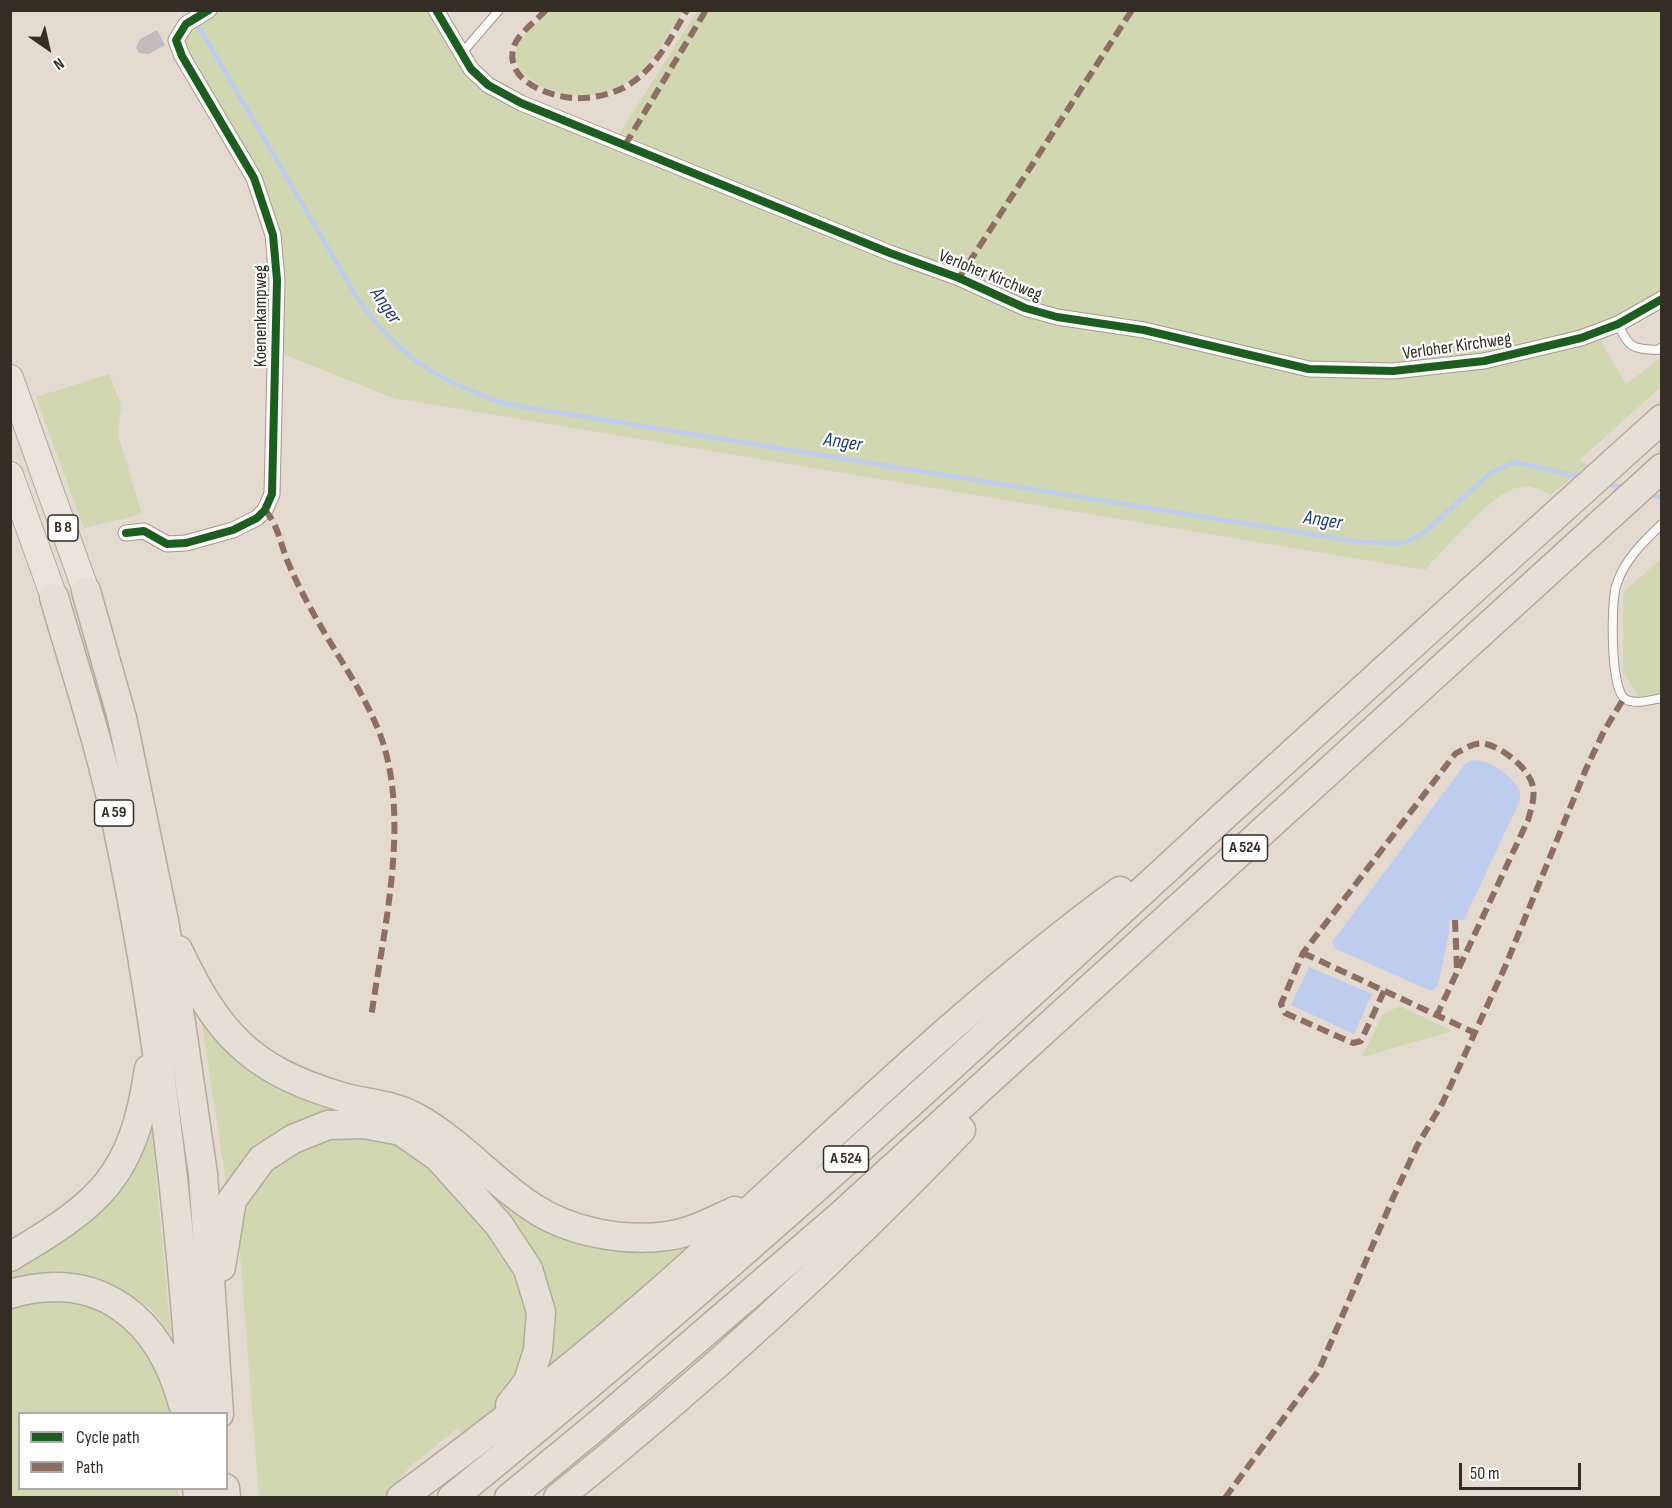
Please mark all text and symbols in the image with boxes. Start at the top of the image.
north arrow [18,18,78,78]
text: N [49,53,67,74]
street label: Verloher Kirchweg [935,245,1045,307]
street label: Koenenkampweg [250,265,272,367]
water label: Anger [364,283,406,329]
street label: Verloher Kirchweg [1401,329,1513,365]
water label: Anger [822,428,864,458]
water label: Anger [1302,506,1344,536]
road number: B 8 [48,515,78,541]
road number: A 59 [94,800,134,826]
road number: A 524 [1222,835,1268,861]
road number: A 524 [824,1146,868,1172]
legend [18,1412,228,1490]
text: Cycle path [76,1427,140,1448]
scale bar [1462,1451,1584,1489]
text: Path [76,1457,104,1478]
text: 50 m [1470,1463,1500,1484]

